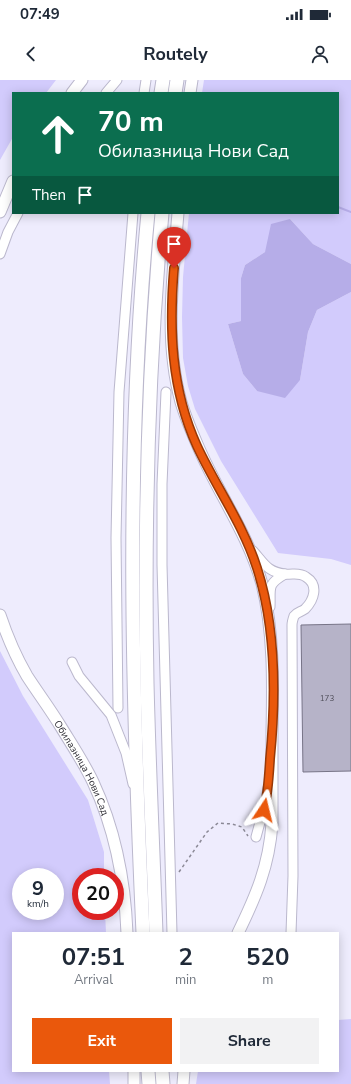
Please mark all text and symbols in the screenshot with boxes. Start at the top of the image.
text: 07:49 [20,4,60,24]
text: Routely [143,42,208,66]
icon: back [20,43,42,65]
icon: person [309,43,331,65]
text: 70 m [98,103,164,141]
icon: ahead [32,108,84,160]
text: Обилазница Нови Сад [98,139,289,163]
icon: arrive [74,184,96,206]
text: Then [32,185,66,205]
pin [157,227,191,268]
icon: arrive [163,233,185,255]
house number: 173 [320,693,334,704]
street label: Обилазница Нови Сад [50,718,112,817]
position arrow [243,789,285,831]
speed limit sign: 20 [72,868,124,920]
text: 9 [32,875,44,902]
text: km/h [27,897,49,911]
text: 07:51 [62,941,125,973]
text: 2 [178,941,193,973]
text: 520 [246,941,289,973]
text: Arrival [74,971,113,989]
text: min [175,971,196,989]
text: m [262,971,273,989]
button: Exit [32,1018,172,1064]
button: Share [180,1018,319,1064]

